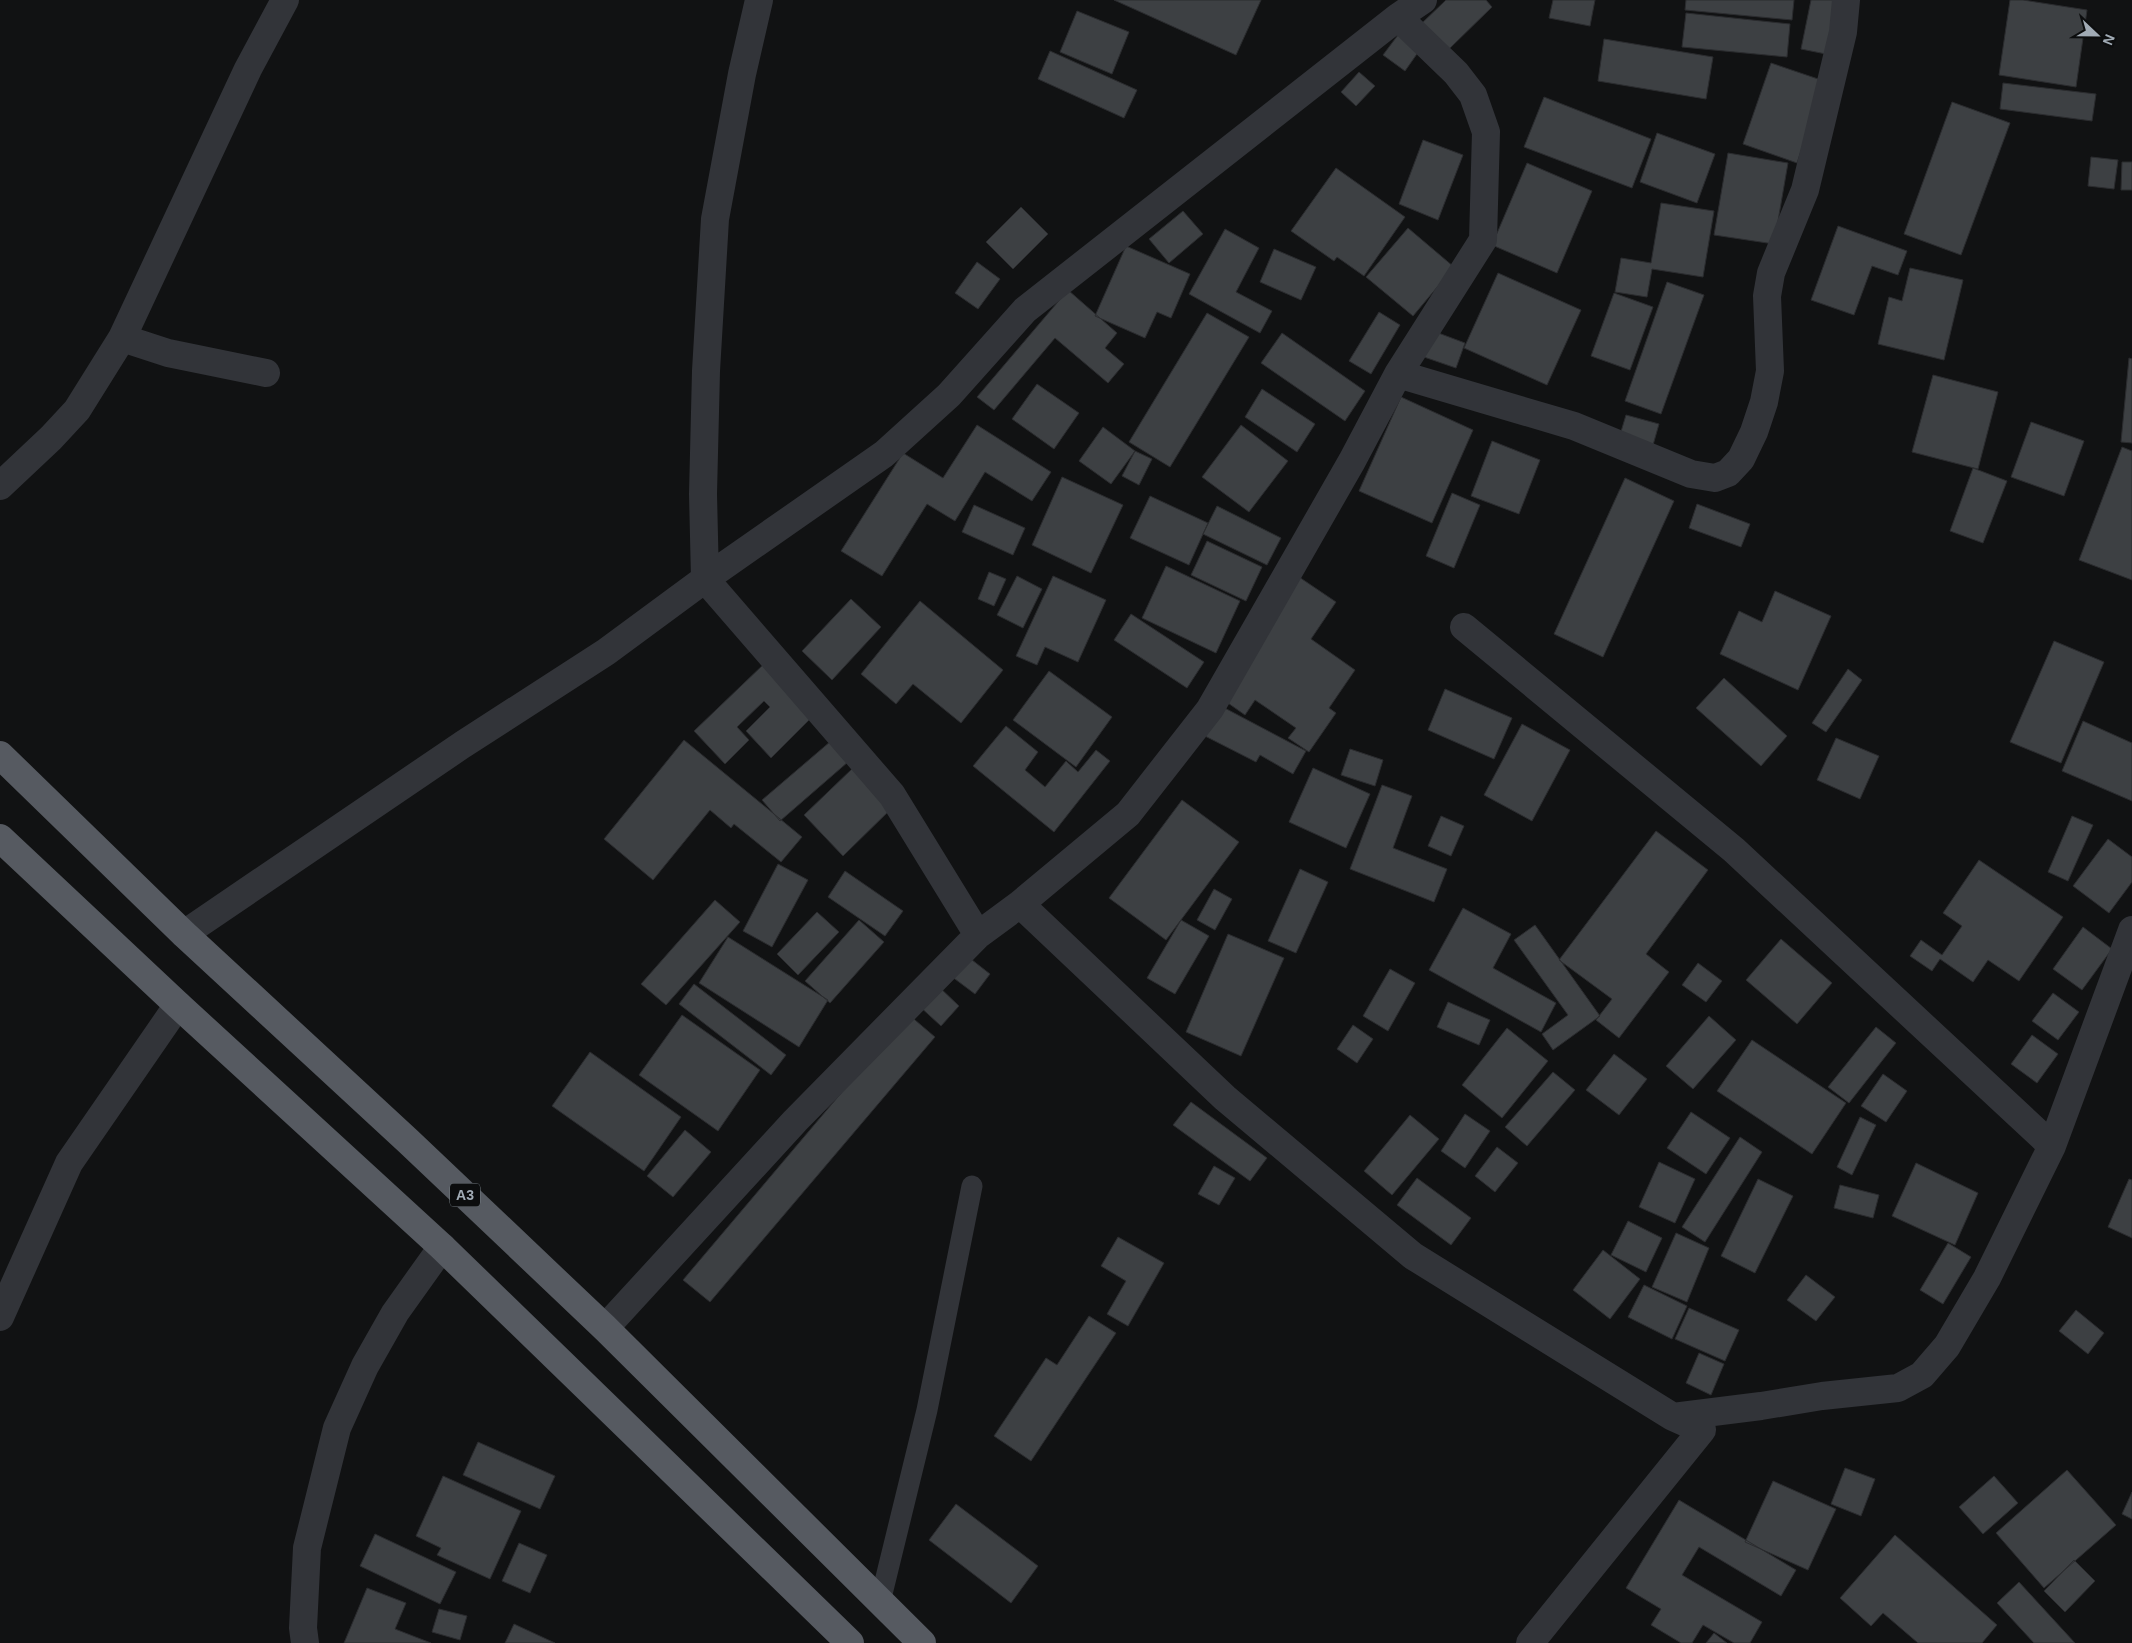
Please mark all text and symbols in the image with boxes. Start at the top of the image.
north arrow [2072,10,2122,60]
text: N [2100,32,2118,48]
road number: A3 [450,1184,480,1206]

